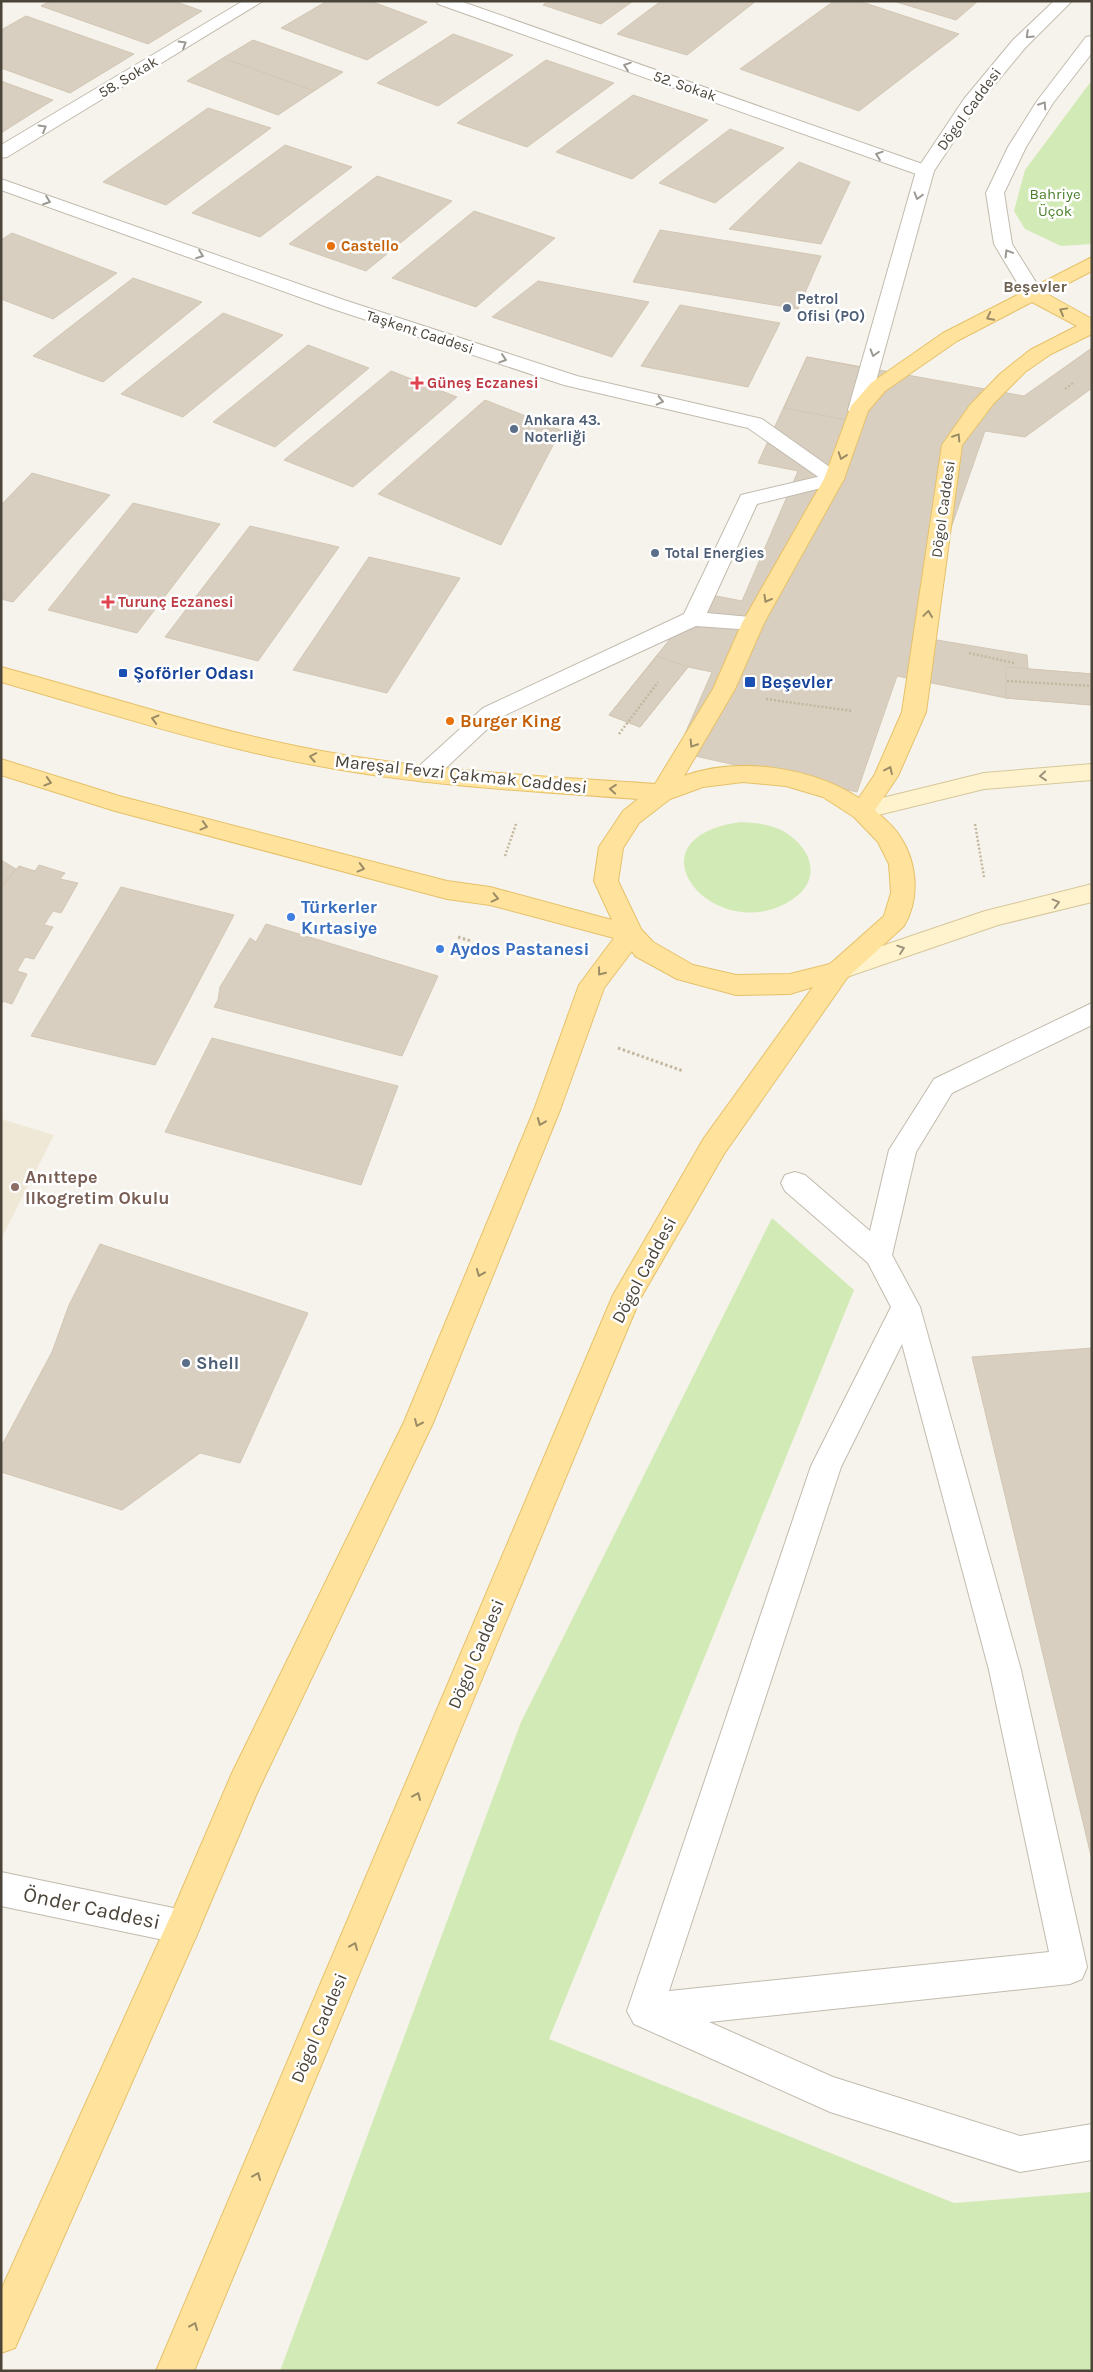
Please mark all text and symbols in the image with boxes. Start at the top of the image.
one-way arrow [1025,29,1034,38]
one-way arrow [177,41,186,51]
street label: 58. Sokak [95,52,161,102]
one-way arrow [623,62,632,72]
street label: Dögol Caddesi [933,64,1005,154]
street label: 52. Sokak [651,67,719,105]
one-way arrow [1037,102,1046,111]
one-way arrow [38,124,47,134]
one-way arrow [875,151,884,161]
park label: Bahriye Üçok [1029,185,1081,220]
one-way arrow [914,192,924,200]
one-way arrow [42,195,51,205]
place label: Castello [341,237,399,255]
marker: Castello [325,240,337,252]
one-way arrow [1005,249,1015,258]
one-way arrow [195,250,204,260]
district label: Beşevler [1003,277,1068,296]
place label: Petrol Ofisi (PO) [797,290,865,325]
marker: Petrol Ofisi (PO) [781,302,793,314]
street label: Taşkent Caddesi [364,306,476,358]
one-way arrow [1059,307,1068,317]
one-way arrow [986,311,995,321]
one-way arrow [870,348,880,356]
one-way arrow [498,353,507,363]
place label: Güneş Eczanesi [427,374,539,392]
marker: Güneş Eczanesi [411,377,423,389]
one-way arrow [655,395,664,406]
place label: Ankara 43. Noterliği [524,411,600,446]
marker: Ankara 43. Noterliği [508,423,520,435]
one-way arrow [951,433,960,443]
one-way arrow [838,451,848,459]
street label: Dögol Caddesi [927,459,959,559]
place label: Total Energies [665,544,765,562]
marker: Total Energies [649,547,661,559]
place label: Turunç Eczanesi [118,593,234,611]
one-way arrow [763,594,773,603]
marker: Turunç Eczanesi [102,596,114,608]
one-way arrow [922,610,933,618]
place label: Şoförler Odası [133,662,254,684]
marker: Şoförler Odası [117,667,129,679]
place label: Beşevler [761,671,833,693]
marker: Beşevler [743,675,757,689]
place label: Burger King [460,710,561,732]
one-way arrow [151,714,159,724]
marker: Burger King [444,715,456,727]
one-way arrow [690,738,699,747]
street label: Mareşal Fevzi Çakmak Caddesi [334,750,588,798]
one-way arrow [308,753,317,763]
one-way arrow [882,766,893,775]
one-way arrow [1039,770,1047,781]
one-way arrow [43,776,51,786]
one-way arrow [609,784,617,795]
one-way arrow [200,820,208,831]
one-way arrow [357,862,365,872]
one-way arrow [490,892,499,903]
place label: Türkerler Kırtasiye [301,896,377,939]
one-way arrow [1052,898,1060,908]
marker: Türkerler Kırtasiye [285,911,297,923]
place label: Aydos Pastanesi [450,938,589,960]
marker: Aydos Pastanesi [434,943,446,955]
one-way arrow [896,945,905,955]
one-way arrow [599,966,607,975]
one-way arrow [537,1118,547,1126]
place label: Anıttepe Ilkogretim Okulu [25,1166,170,1209]
marker: Anıttepe Ilkogretim Okulu [9,1181,21,1193]
street label: Dögol Caddesi [607,1213,681,1327]
one-way arrow [475,1268,486,1277]
place label: Shell [196,1352,239,1374]
marker: Shell [180,1357,192,1369]
one-way arrow [414,1418,424,1427]
street label: Dögol Caddesi [443,1596,509,1712]
one-way arrow [410,1792,421,1801]
street label: Önder Caddesi [21,1882,163,1934]
one-way arrow [347,1942,358,1951]
street label: Dögol Caddesi [286,1970,352,2086]
one-way arrow [250,2172,261,2181]
one-way arrow [187,2322,198,2331]

